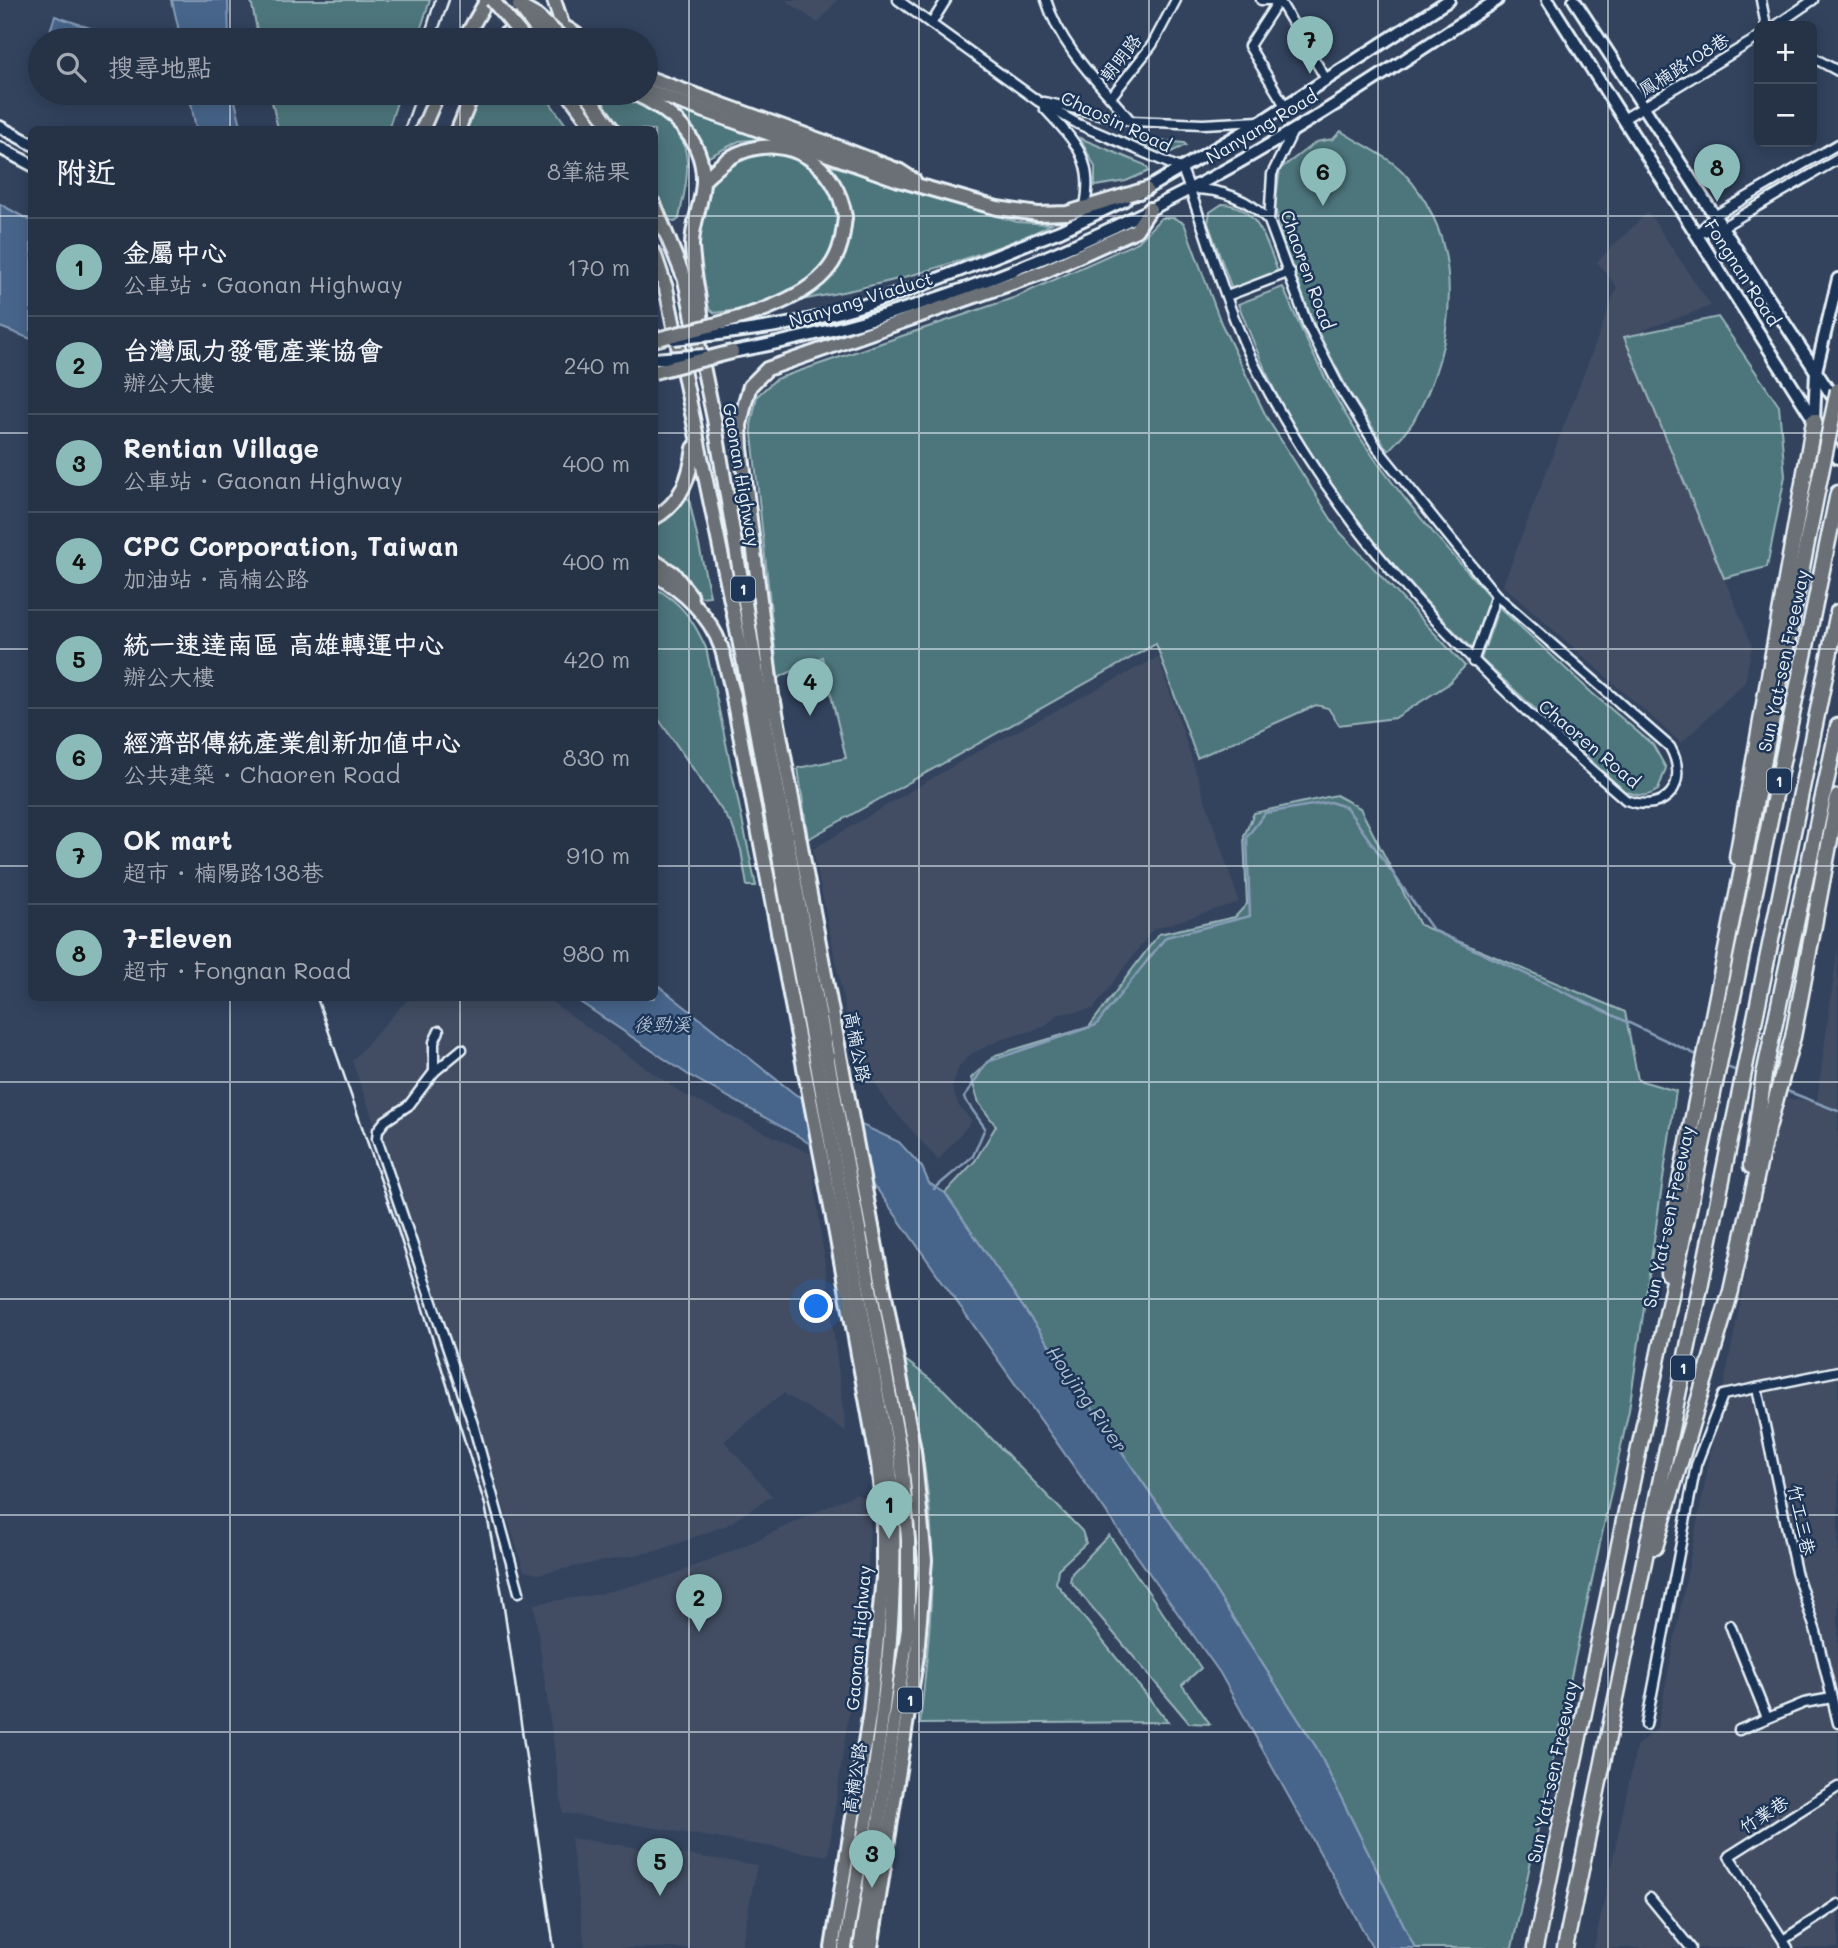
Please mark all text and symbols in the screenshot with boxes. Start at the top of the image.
pin: 7 [1287,16,1333,74]
map controls [1754,21,1817,147]
button: + [1754,21,1817,84]
street label: 鳳楠路108巷 [1634,27,1733,101]
search box [28,28,658,105]
street label: 朝明路 [1094,29,1146,86]
icon: search [52,48,90,86]
text: 搜尋地點 [108,50,212,84]
street label: Nanyang Road [1201,83,1322,169]
button: − [1754,84,1817,147]
street label: Chaosin Road [1057,85,1176,157]
pin: 8 [1694,144,1740,202]
pin: 6 [1300,148,1346,206]
text: 附近 [56,151,116,191]
text: 8筆結果 [547,156,630,186]
street label: Chaoren Road [1275,207,1341,333]
street label: Fongnan Road [1699,214,1786,331]
text: 金屬中心 [123,235,227,269]
text: 1 [74,252,84,282]
text: 170 m [567,252,630,282]
street label: Nanyang Viaduct [786,266,936,332]
text: 公車站 · Gaonan Highway [123,269,403,299]
text: 台灣風力發電產業協會 [123,333,383,367]
text: 2 [73,350,85,380]
text: 240 m [564,350,630,380]
text: 辦公大樓 [123,367,215,397]
street label: Gaonan Highway [718,401,766,549]
text: Rentian Village [123,431,319,465]
text: 3 [72,448,86,478]
text: 400 m [562,448,630,478]
text: 公車站 · Gaonan Highway [123,465,403,495]
text: CPC Corporation, Taiwan [123,529,458,563]
text: 4 [72,546,86,576]
text: 400 m [562,546,630,576]
text: 加油站 · 高楠公路 [123,563,309,593]
street label: Sun Yat-sen Freeway [1752,567,1814,754]
road number: 1 [731,576,755,602]
text: 統一速達南區 高雄轉運中心 [123,627,444,661]
text: 5 [72,644,86,674]
text: 420 m [564,644,630,674]
pin: 4 [787,658,833,716]
text: 辦公大樓 [123,661,215,691]
street label: Chaoren Road [1534,694,1645,793]
text: 經濟部傳統產業創新加值中心 [123,725,461,759]
text: 6 [72,742,86,772]
text: 830 m [563,742,630,772]
text: 公共建築 · Chaoren Road [123,759,400,789]
road number: 1 [1767,768,1791,794]
text: OK mart [123,823,232,857]
text: 7 [73,840,85,870]
text: 910 m [566,840,630,870]
text: 超市 · 楠陽路138巷 [123,857,323,887]
text: 7-Eleven [123,921,232,955]
text: 8 [72,938,86,968]
text: 980 m [563,938,630,968]
text: 超市 · Fongnan Road [123,955,351,985]
street label: 高楠公路 [839,1009,877,1084]
water label: 後勁溪 [633,1011,691,1036]
street label: Sun Yat-sen Freeway [1637,1123,1699,1310]
your location [799,1289,833,1323]
water label: Houjing River [1042,1341,1133,1457]
road number: 1 [1671,1356,1695,1380]
pin: 1 [866,1481,912,1539]
street label: 竹工三巷 [1783,1482,1821,1558]
street label: Gaonan Highway [840,1564,876,1712]
pin: 2 [676,1574,722,1632]
street label: Sun Yat-sen Freeway [1521,1678,1583,1865]
road number: 1 [898,1688,922,1712]
street label: 高楠公路 [837,1740,871,1815]
street label: 竹業巷 [1734,1790,1793,1839]
pin: 3 [849,1830,895,1888]
pin: 5 [637,1838,683,1896]

